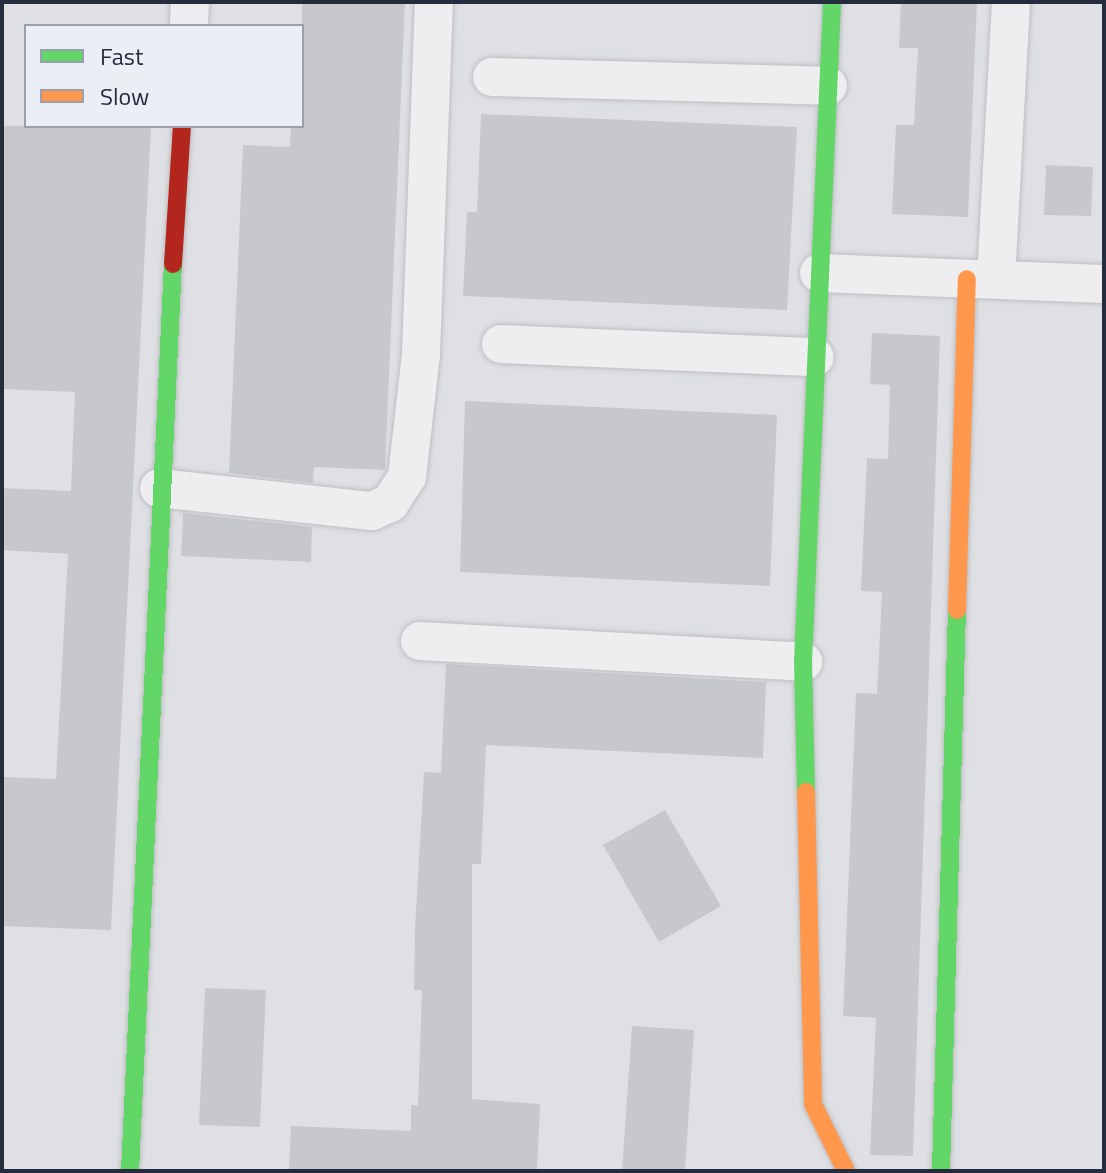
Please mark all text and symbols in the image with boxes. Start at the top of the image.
legend [24,24,304,128]
text: Fast [100,38,143,74]
text: Slow [100,78,149,114]

